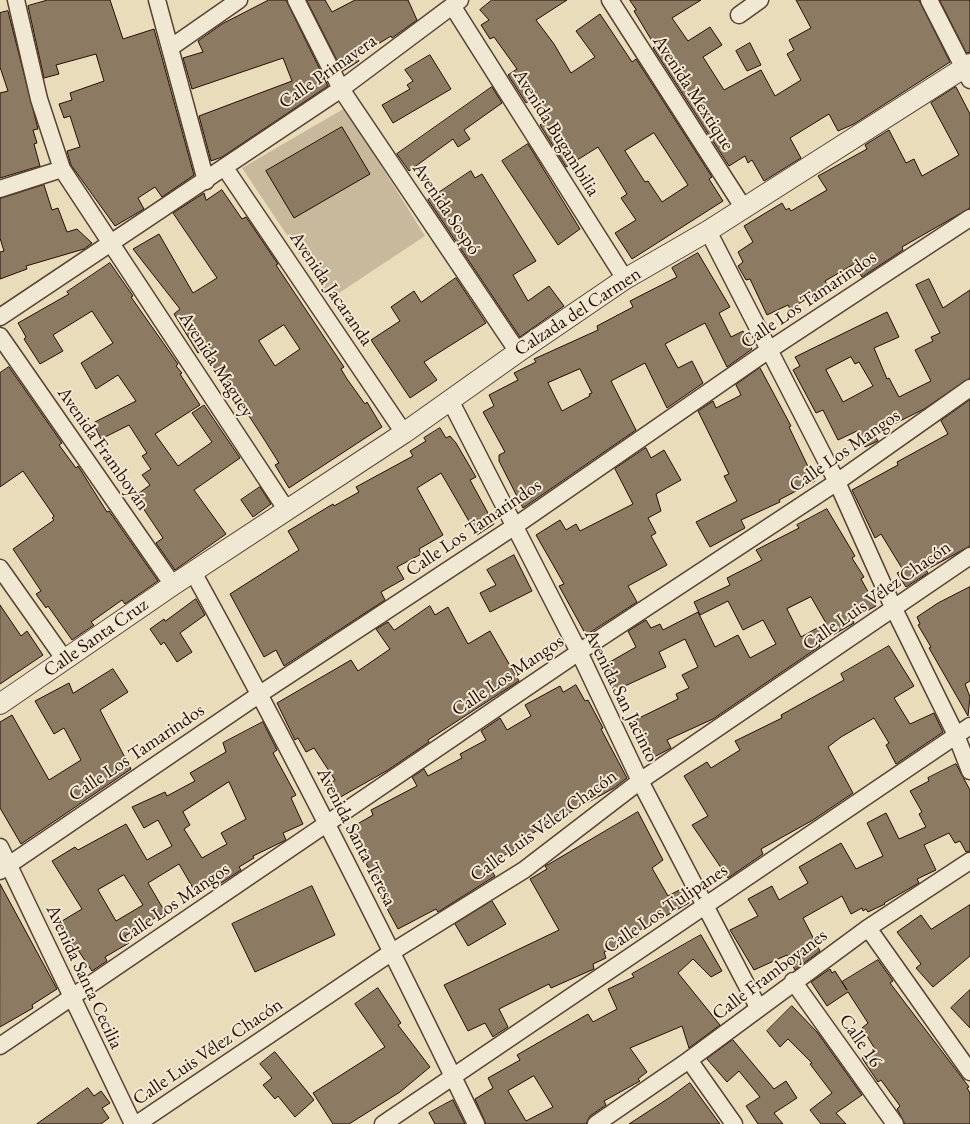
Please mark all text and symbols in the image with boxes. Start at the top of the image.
street label: Calle Primavera [275,30,381,114]
street label: Avenida Mextique [647,31,739,155]
street label: Avenida Bugambilia [508,65,604,201]
street label: Avenida Sospó [407,159,485,259]
street label: Avenida Jacaranda [284,228,378,350]
street label: Calle Los Tamarindos [737,246,881,354]
street label: Calzada del Carmen [510,263,646,361]
street label: Avenida Maguey [173,308,259,422]
street label: Avenida Framboyán [52,383,154,515]
street label: Calle Los Mangos [785,404,905,498]
street label: Calle Los Tamarindos [402,474,546,582]
street label: Calle Luis Vélez Chacón [798,536,956,656]
street label: Calle Santa Cruz [39,594,153,682]
street label: Avenida San Jacinto [579,626,663,766]
street label: Calle Los Mangos [448,630,568,722]
street label: Calle Los Tamarindos [65,699,209,807]
street label: Avenida Santa Teresa [311,764,401,910]
street label: Calle Luis Vélez Chacón [466,765,622,887]
street label: Calle Los Mangos [114,858,234,950]
street label: Calle Los Tulipanes [600,859,732,959]
street label: Avenida Santa Cecilia [41,901,127,1053]
street label: Calle Framboyanes [708,924,832,1026]
street label: Calle Luis Vélez Chacón [129,993,287,1111]
street label: Calle 16 [834,1010,886,1072]

